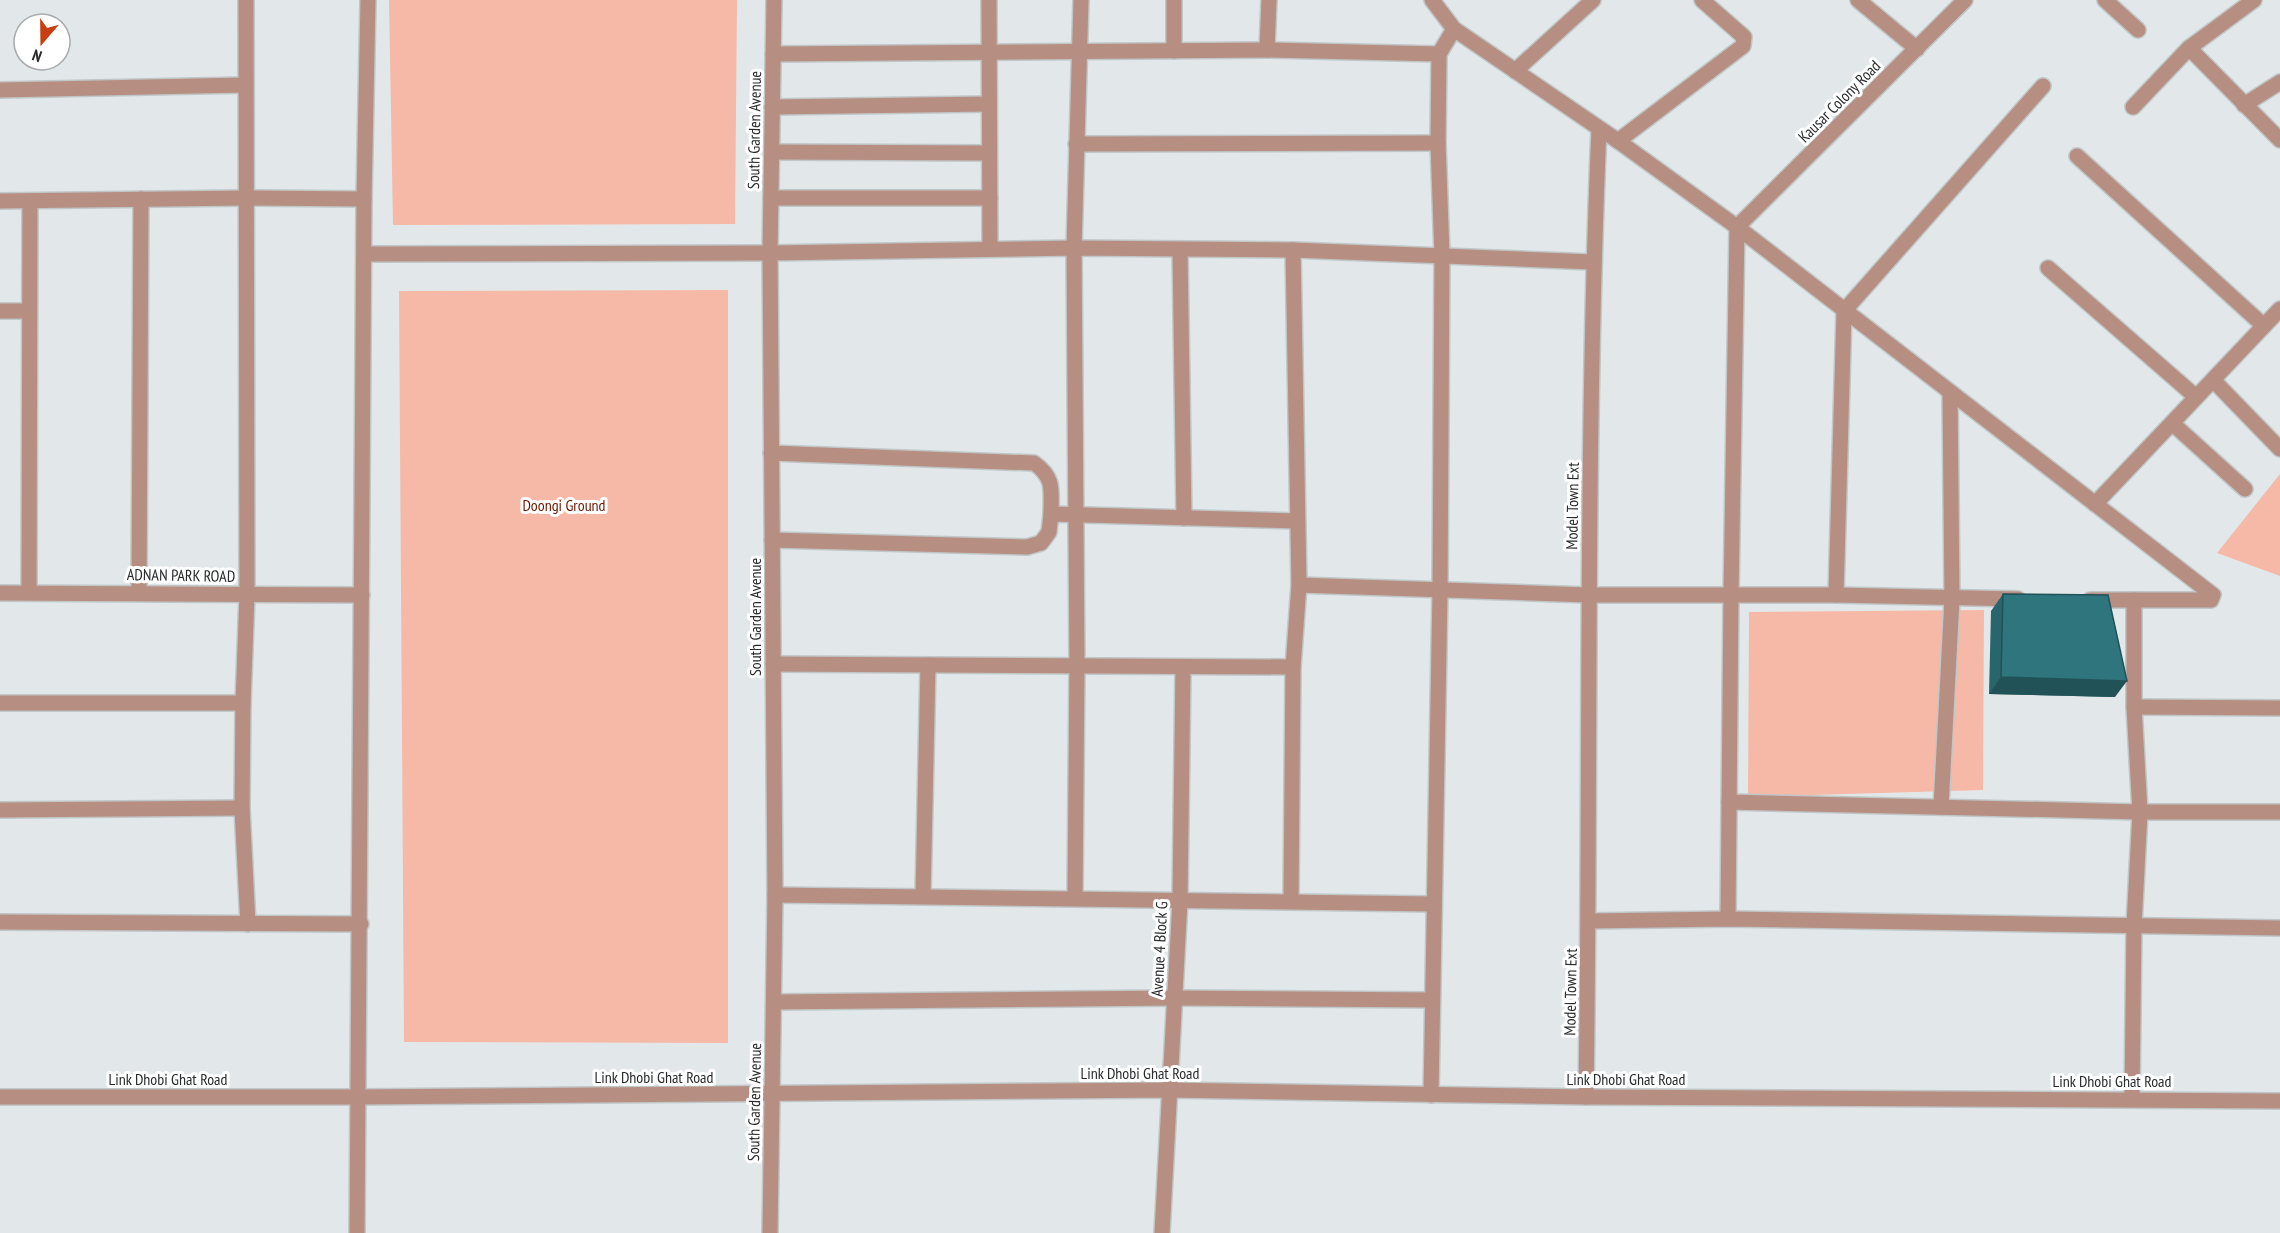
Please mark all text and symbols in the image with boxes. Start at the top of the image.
north arrow [12,12,72,72]
text: N [29,45,44,67]
street label: Kausar Colony Road [1794,56,1884,146]
street label: South Garden Avenue [743,71,765,189]
street label: Model Town Ext [1561,462,1583,550]
park label: Doongi Ground [522,495,606,515]
street label: South Garden Avenue [745,558,765,676]
street label: ADNAN PARK ROAD [127,564,235,586]
street label: Avenue 4 Block G [1147,901,1171,997]
street label: Model Town Ext [1559,948,1581,1036]
street label: South Garden Avenue [743,1043,765,1161]
street label: Link Dhobi Ghat Road [1081,1063,1200,1083]
street label: Link Dhobi Ghat Road [595,1067,714,1087]
street label: Link Dhobi Ghat Road [109,1069,228,1089]
street label: Link Dhobi Ghat Road [1567,1069,1686,1089]
street label: Link Dhobi Ghat Road [2053,1071,2172,1091]

